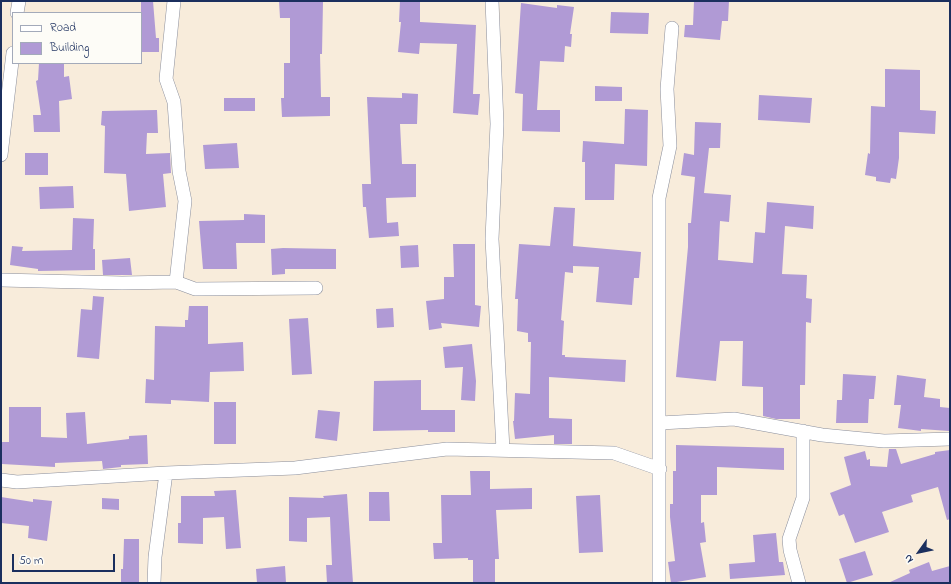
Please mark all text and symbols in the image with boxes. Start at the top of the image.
legend [12,12,142,64]
text: Road [50,19,76,37]
text: Building [50,39,89,57]
north arrow [899,532,939,572]
scale bar [14,546,117,572]
text: N [900,551,918,566]
text: 50 m [19,552,43,570]

